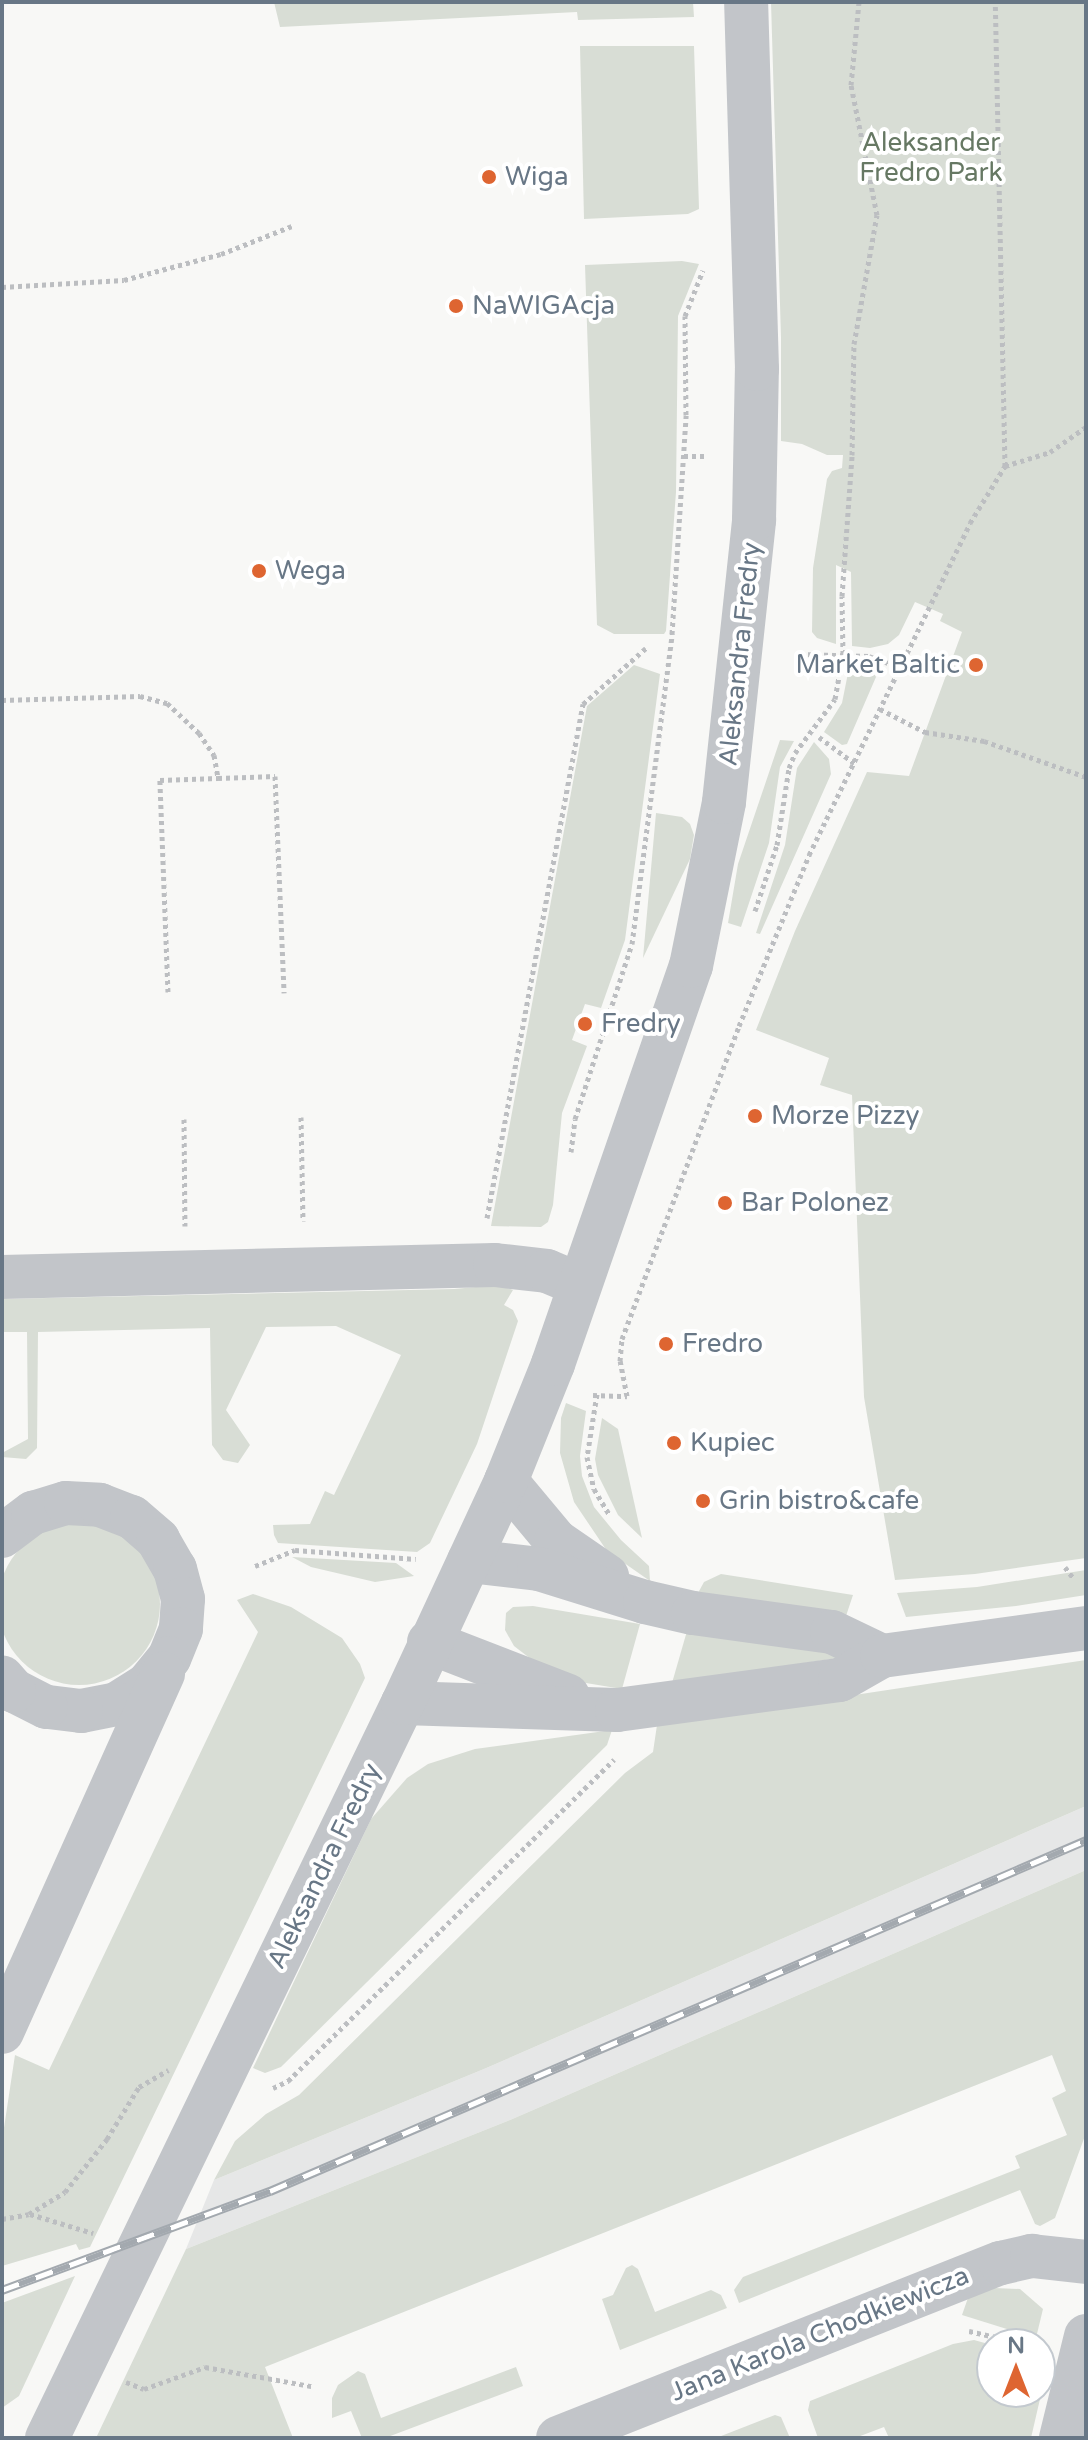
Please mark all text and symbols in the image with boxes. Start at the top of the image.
park label: Aleksander Fredro Park [859,127,1003,188]
place label: Wiga [505,161,569,193]
marker: Wiga [480,168,498,186]
place label: NaWIGAcja [472,290,615,322]
marker: NaWIGAcja [447,297,465,315]
street label: Aleksandra Fredry [713,541,767,767]
place label: Wega [275,555,346,587]
marker: Wega [250,562,268,580]
place label: Market Baltic [796,649,960,681]
marker: Market Baltic [967,656,985,674]
place label: Fredry [601,1008,681,1040]
marker: Fredry [576,1015,594,1033]
place label: Morze Pizzy [771,1100,920,1132]
marker: Morze Pizzy [746,1107,764,1125]
place label: Bar Polonez [741,1187,889,1219]
marker: Bar Polonez [716,1194,734,1212]
place label: Fredro [682,1328,763,1360]
marker: Fredro [657,1335,675,1353]
place label: Kupiec [690,1427,775,1459]
marker: Kupiec [665,1434,683,1452]
place label: Grin bistro&cafe [719,1485,919,1517]
marker: Grin bistro&cafe [694,1492,712,1510]
street label: Aleksandra Fredry [261,1758,387,1974]
street label: Jana Karola Chodkiewicza [666,2260,974,2408]
north arrow [976,2328,1056,2408]
text: N [1007,2333,1025,2359]

